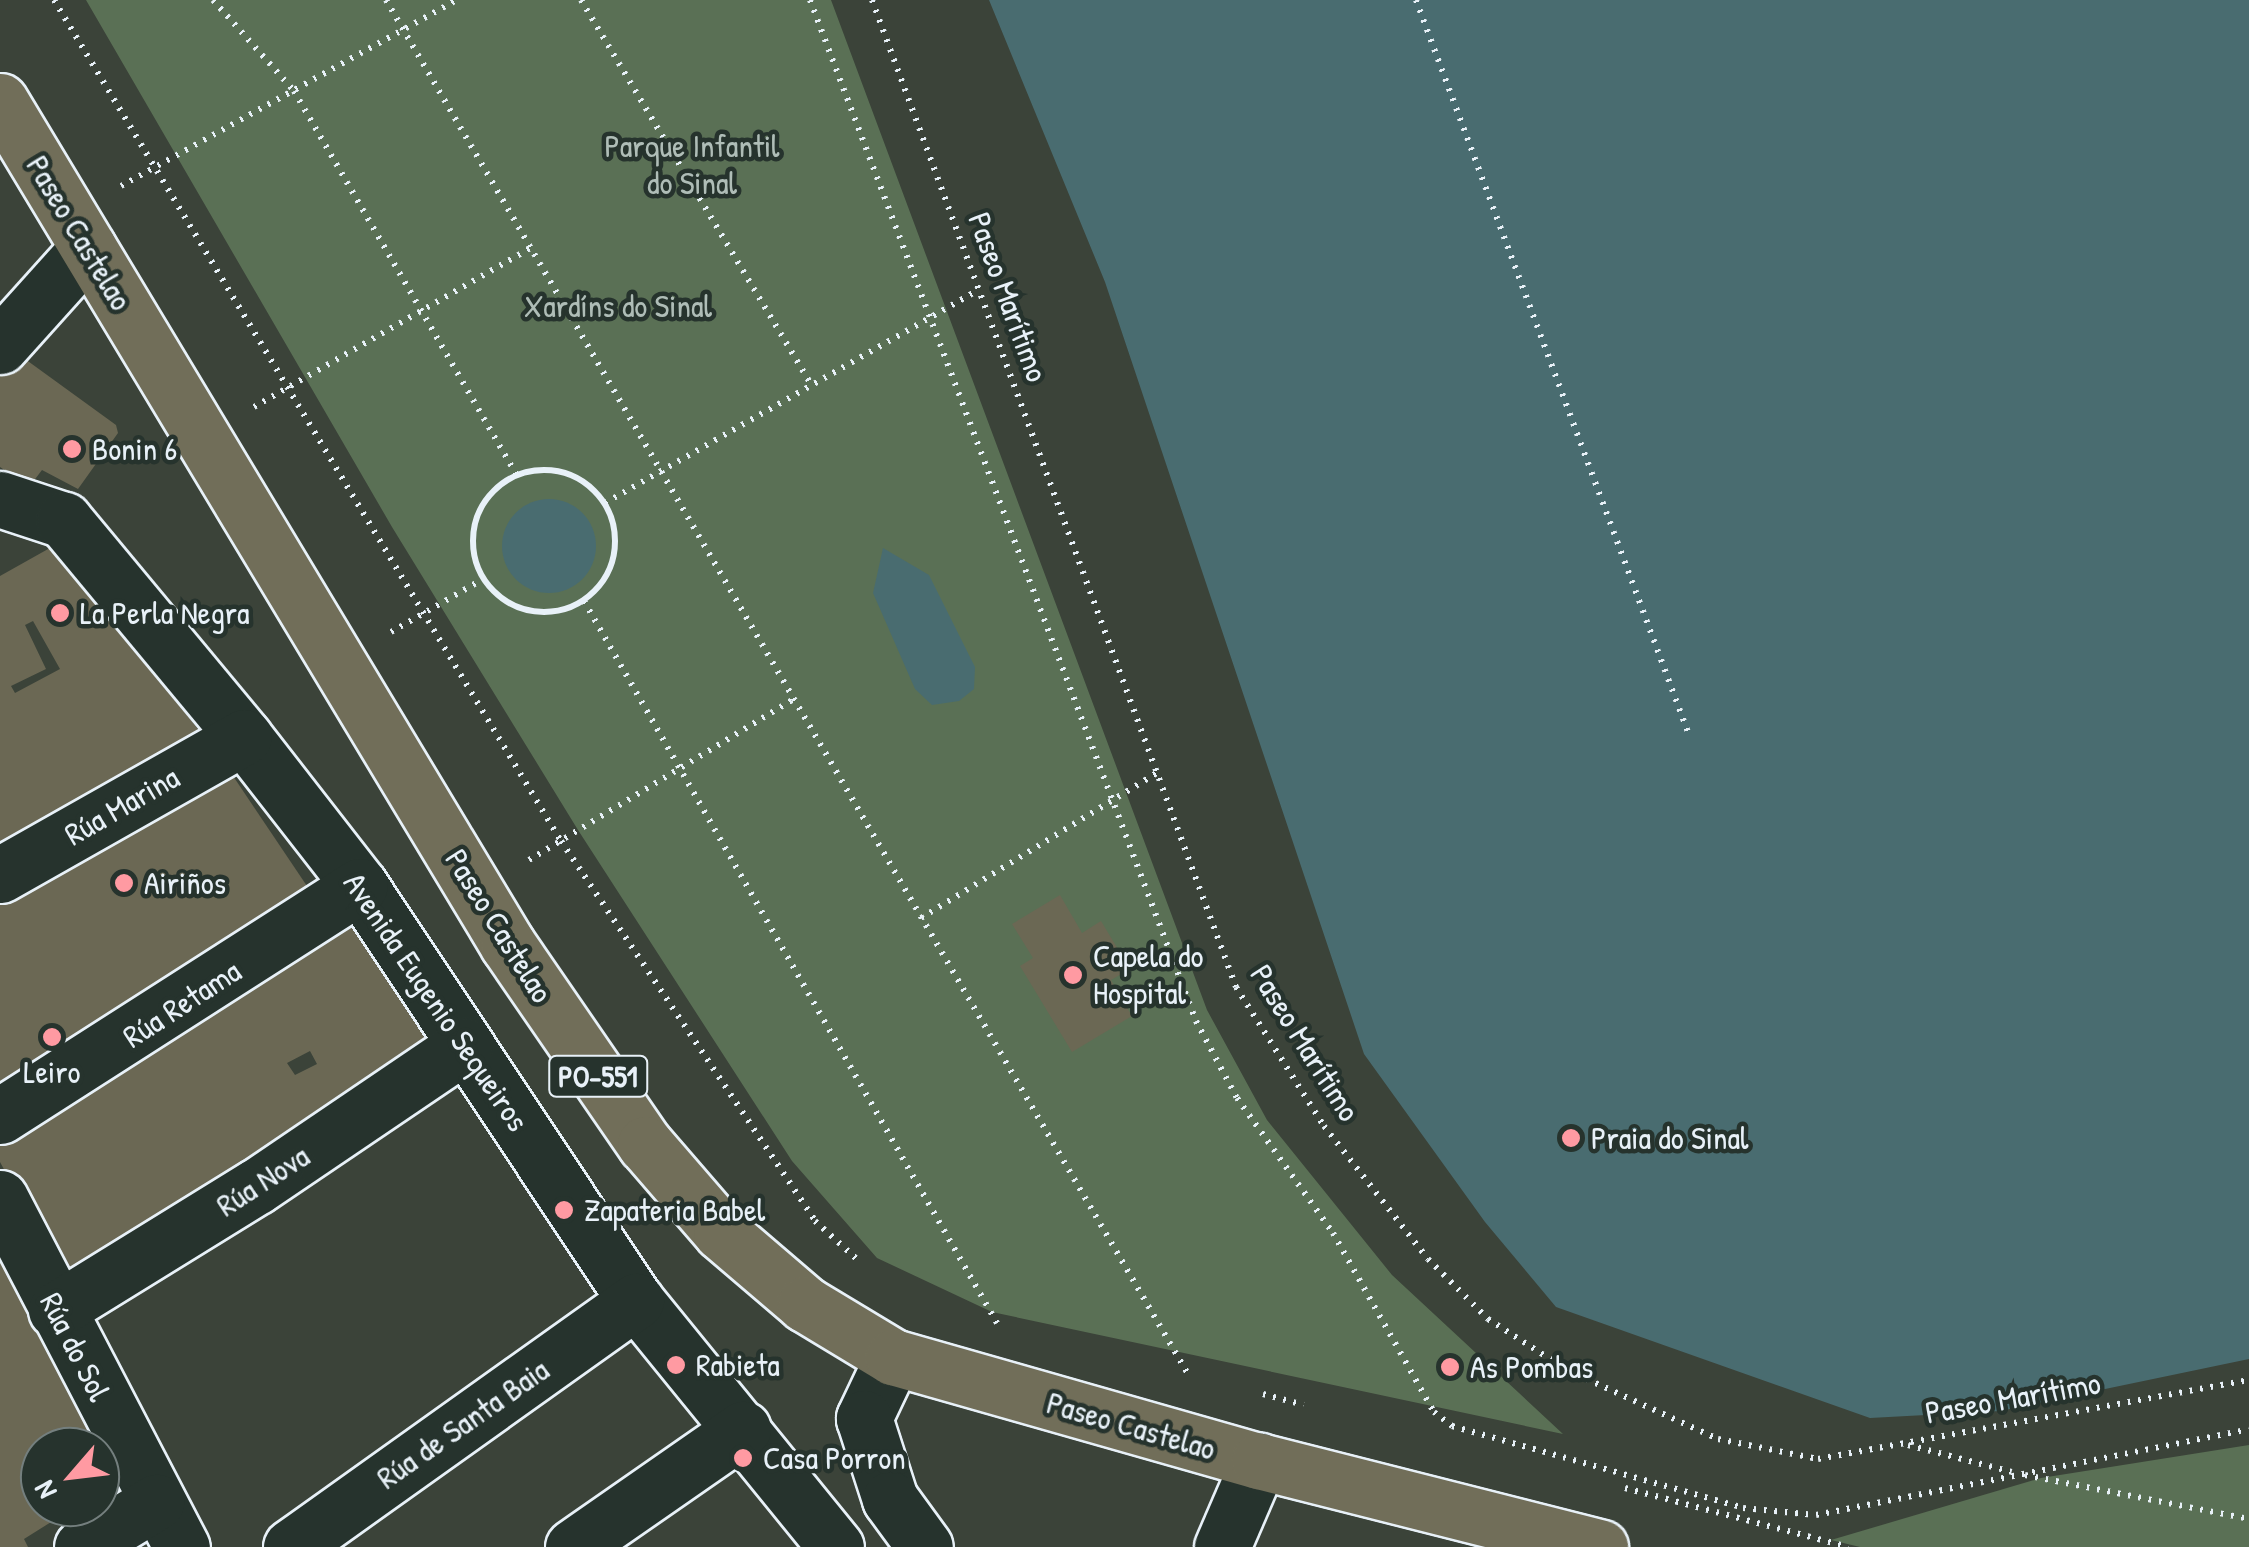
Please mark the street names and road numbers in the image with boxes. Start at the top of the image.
street label: Paseo Castelao [18,149,140,317]
street label: Paseo Marítimo [960,207,1056,387]
street label: Rúa Marina [58,758,186,854]
street label: Paseo Castelao [437,842,561,1010]
street label: Avenida Eugenio Sequeiros [335,865,537,1139]
street label: Rúa Retama [116,952,248,1056]
street label: Paseo Marítimo [1242,958,1368,1128]
road number: PO-551 [548,1051,648,1101]
street label: Rúa Nova [210,1137,316,1225]
street label: Rúa do Sol [32,1287,118,1407]
street label: Rúa de Santa Baia [370,1351,556,1497]
street label: Paseo Marítimo [1922,1364,2104,1432]
street label: Paseo Castelao [1042,1384,1220,1468]

